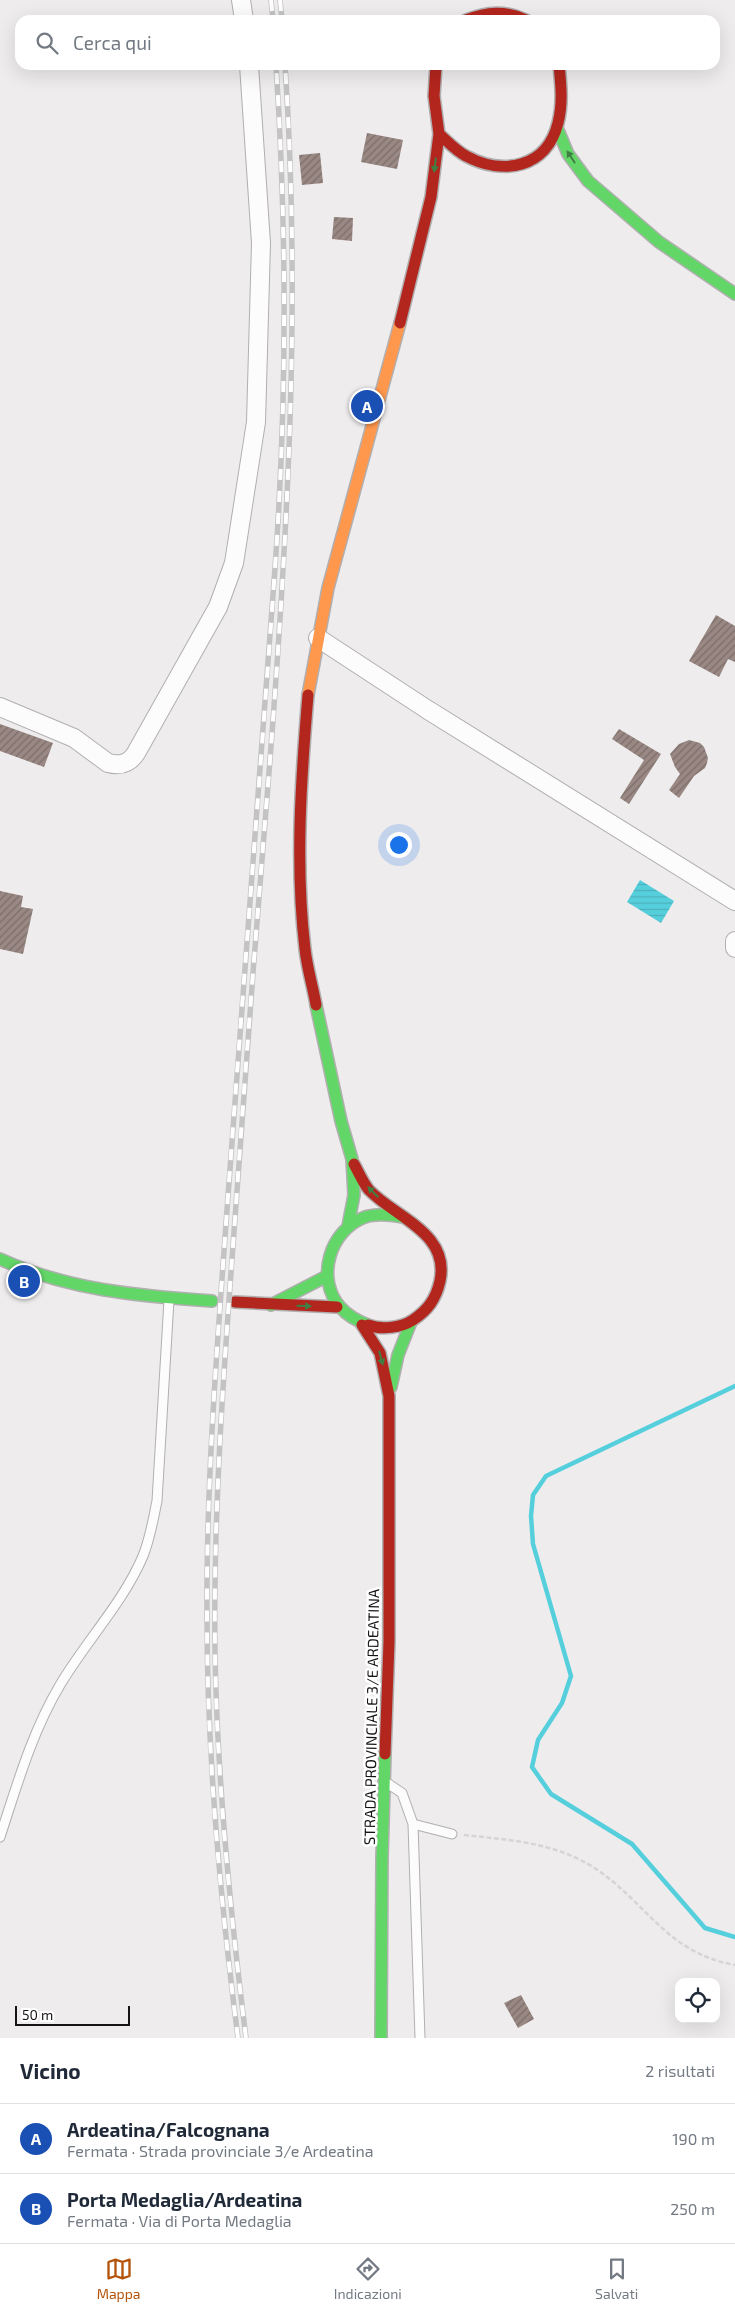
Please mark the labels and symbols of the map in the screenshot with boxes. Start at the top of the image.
one-way arrow [566,150,575,163]
one-way arrow [431,158,439,174]
pin: A [351,387,383,425]
your location [386,832,412,858]
one-way arrow [367,1186,379,1198]
pin: B [8,1262,40,1300]
one-way arrow [296,1303,312,1311]
one-way arrow [377,1350,385,1366]
street label: STRADA PROVINCIALE 3/E ARDEATINA [360,1588,382,1845]
scale bar [15,2003,130,2026]

